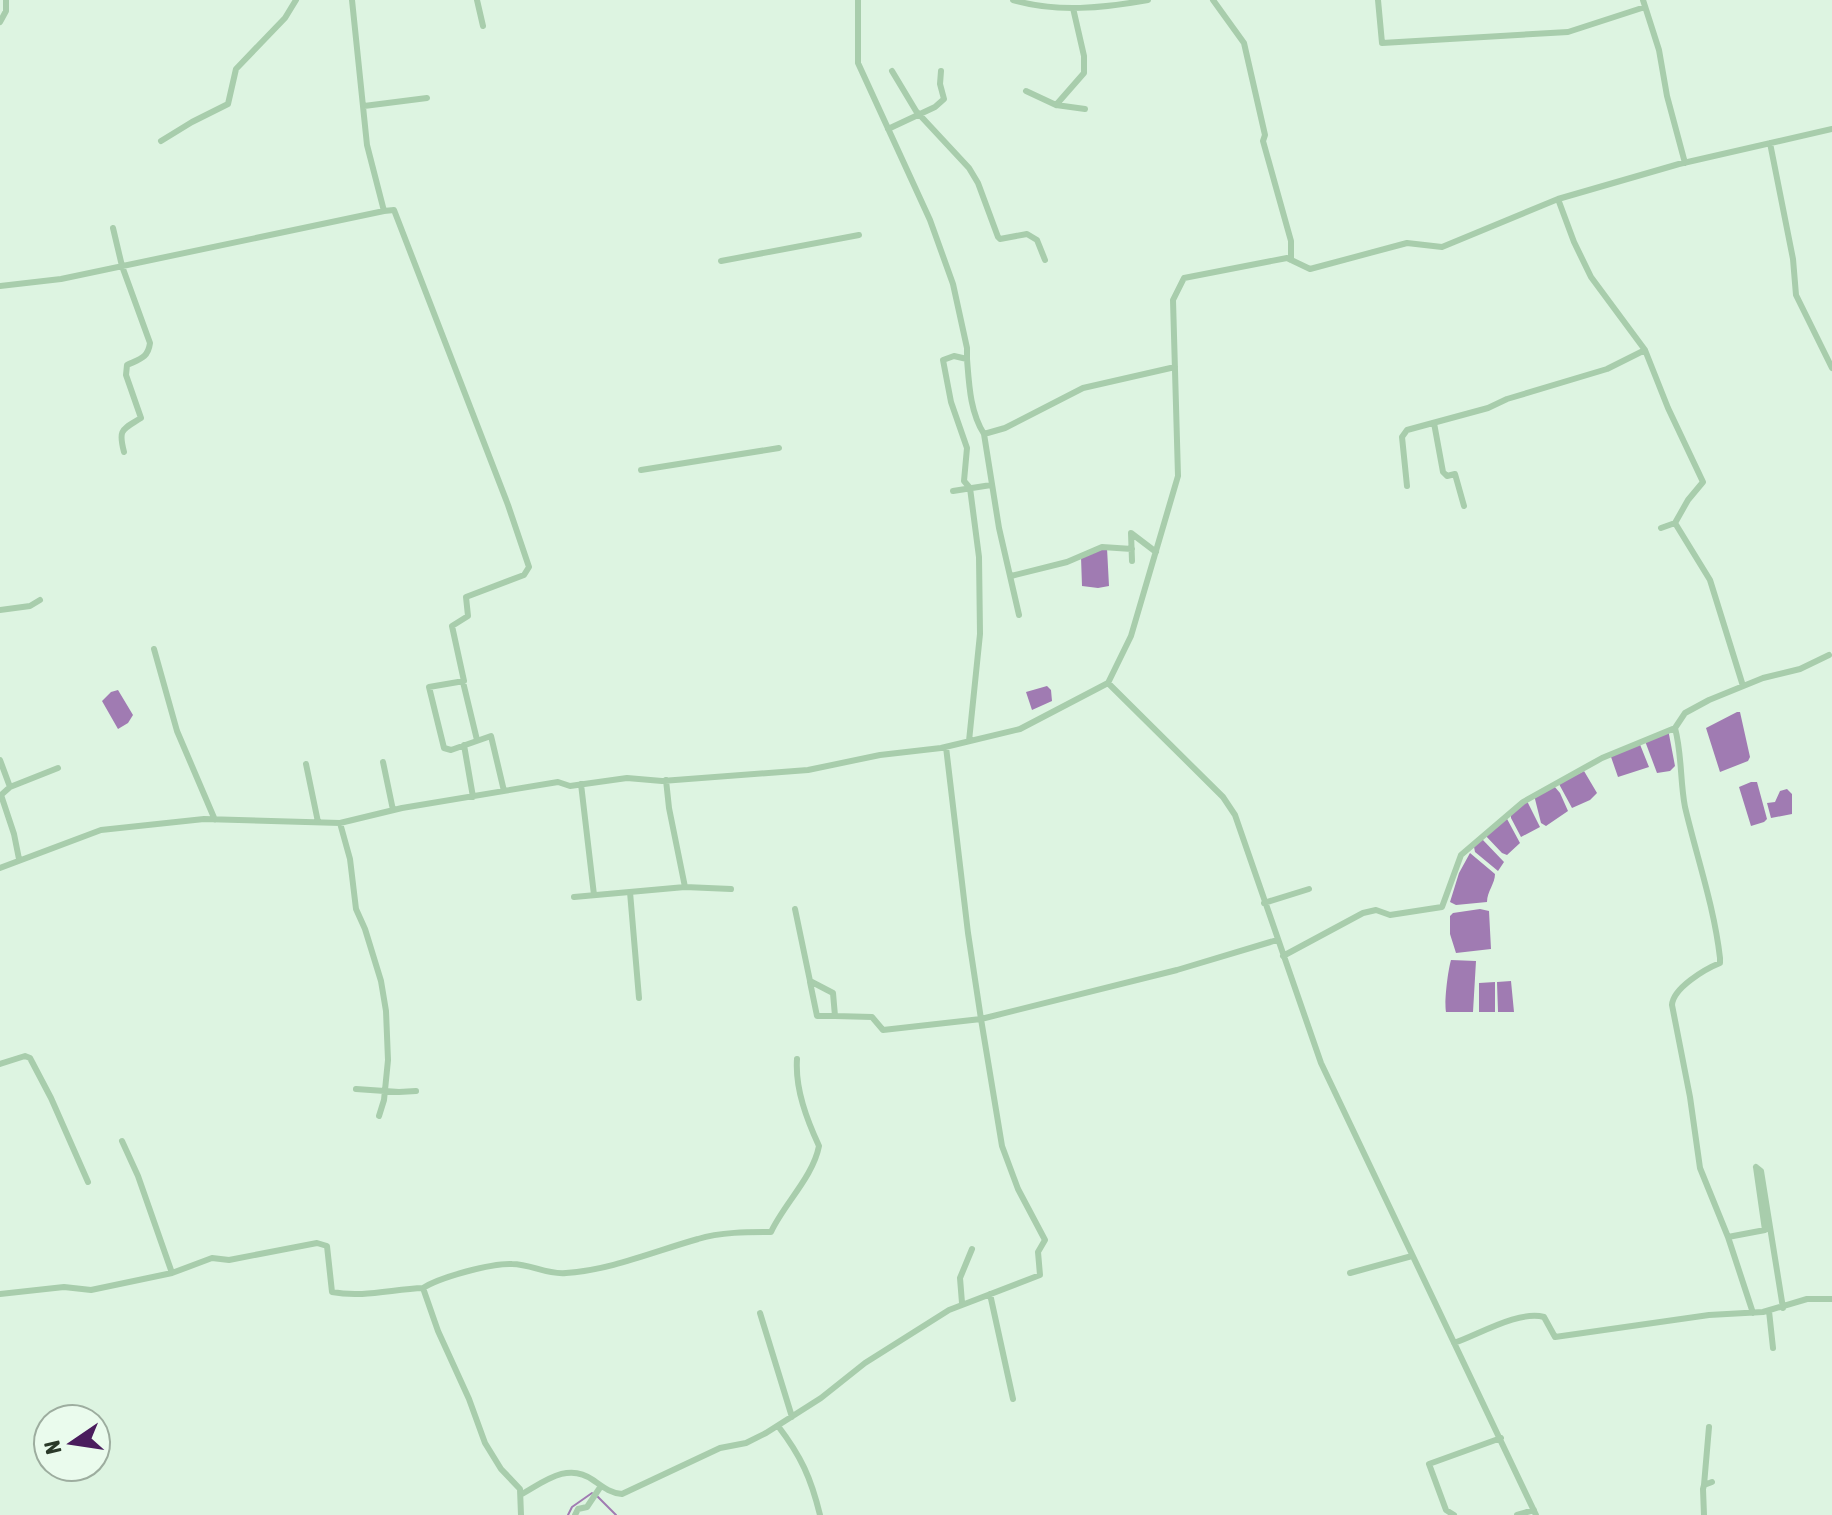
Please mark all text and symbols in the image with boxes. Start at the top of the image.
north arrow [32,1403,112,1483]
text: N [38,1438,67,1457]

